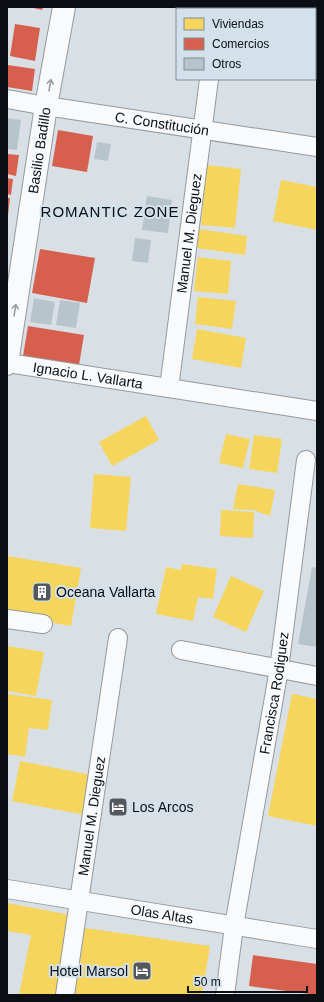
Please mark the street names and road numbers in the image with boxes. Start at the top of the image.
street label: Basilio Badillo [25,106,54,195]
street label: C. Constitución [114,109,210,139]
street label: Manuel M. Dieguez [173,172,205,294]
street label: Ignacio L. Vallarta [32,359,144,392]
street label: Francisca Rodiguez [256,631,292,756]
street label: Manuel M. Dieguez [75,755,108,877]
street label: Olas Altas [130,901,194,927]

